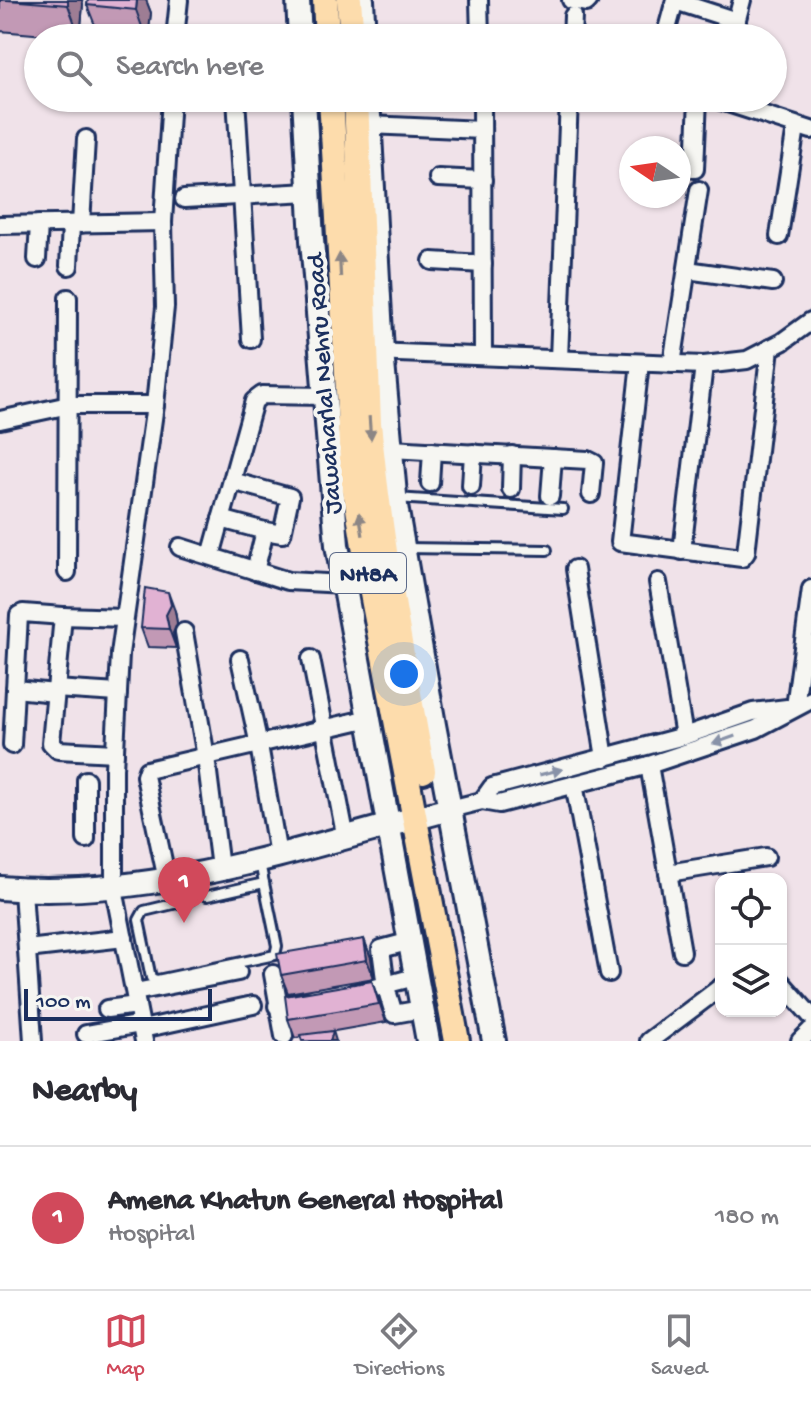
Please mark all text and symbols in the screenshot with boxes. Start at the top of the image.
search box [24,24,787,112]
icon: search [52,46,96,90]
text: Search here [116,51,264,86]
north arrow [619,136,691,208]
street label: Jawaharlal Nehru Road [302,251,351,515]
one-way arrow [334,252,347,277]
one-way arrow [364,416,377,441]
one-way arrow [354,511,366,536]
road number: NH8A [330,553,406,593]
your location [384,654,424,694]
one-way arrow [712,734,736,746]
one-way arrow [539,765,564,777]
pin: 1 [158,857,210,923]
map controls [715,873,787,1017]
button: locate [715,873,787,945]
button: layers [715,945,787,1017]
scale bar [24,985,212,1021]
text: 100 m [36,990,91,1016]
text: Nearby [32,1073,137,1113]
text: Amena Khatun General Hospital [108,1185,503,1220]
text: 1 [53,1203,63,1234]
text: 180 m [715,1203,779,1234]
text: Hospital [108,1220,195,1251]
tab: Map [104,1309,148,1383]
tab: Directions [355,1309,444,1383]
tab: Saved [651,1309,707,1383]

